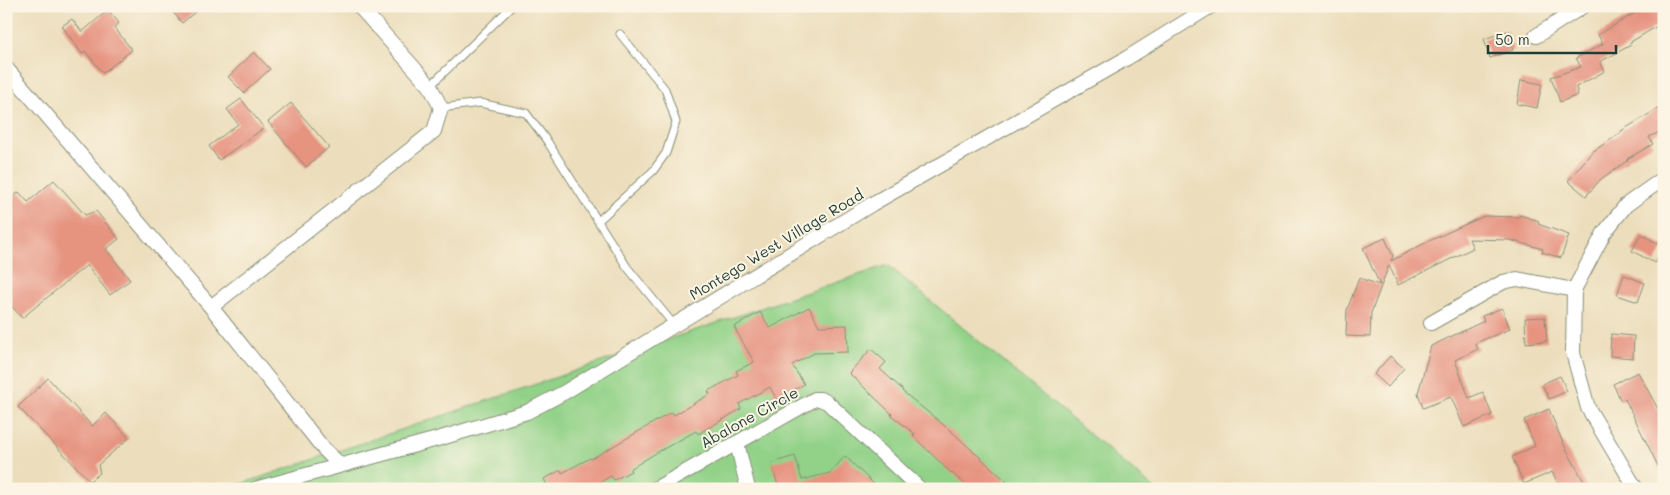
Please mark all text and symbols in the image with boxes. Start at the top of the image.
scale bar [1488,22,1615,54]
text: 50 m [1495,29,1530,49]
street label: Montego West Village Road [685,184,867,304]
street label: Abalone Circle [696,382,802,452]

